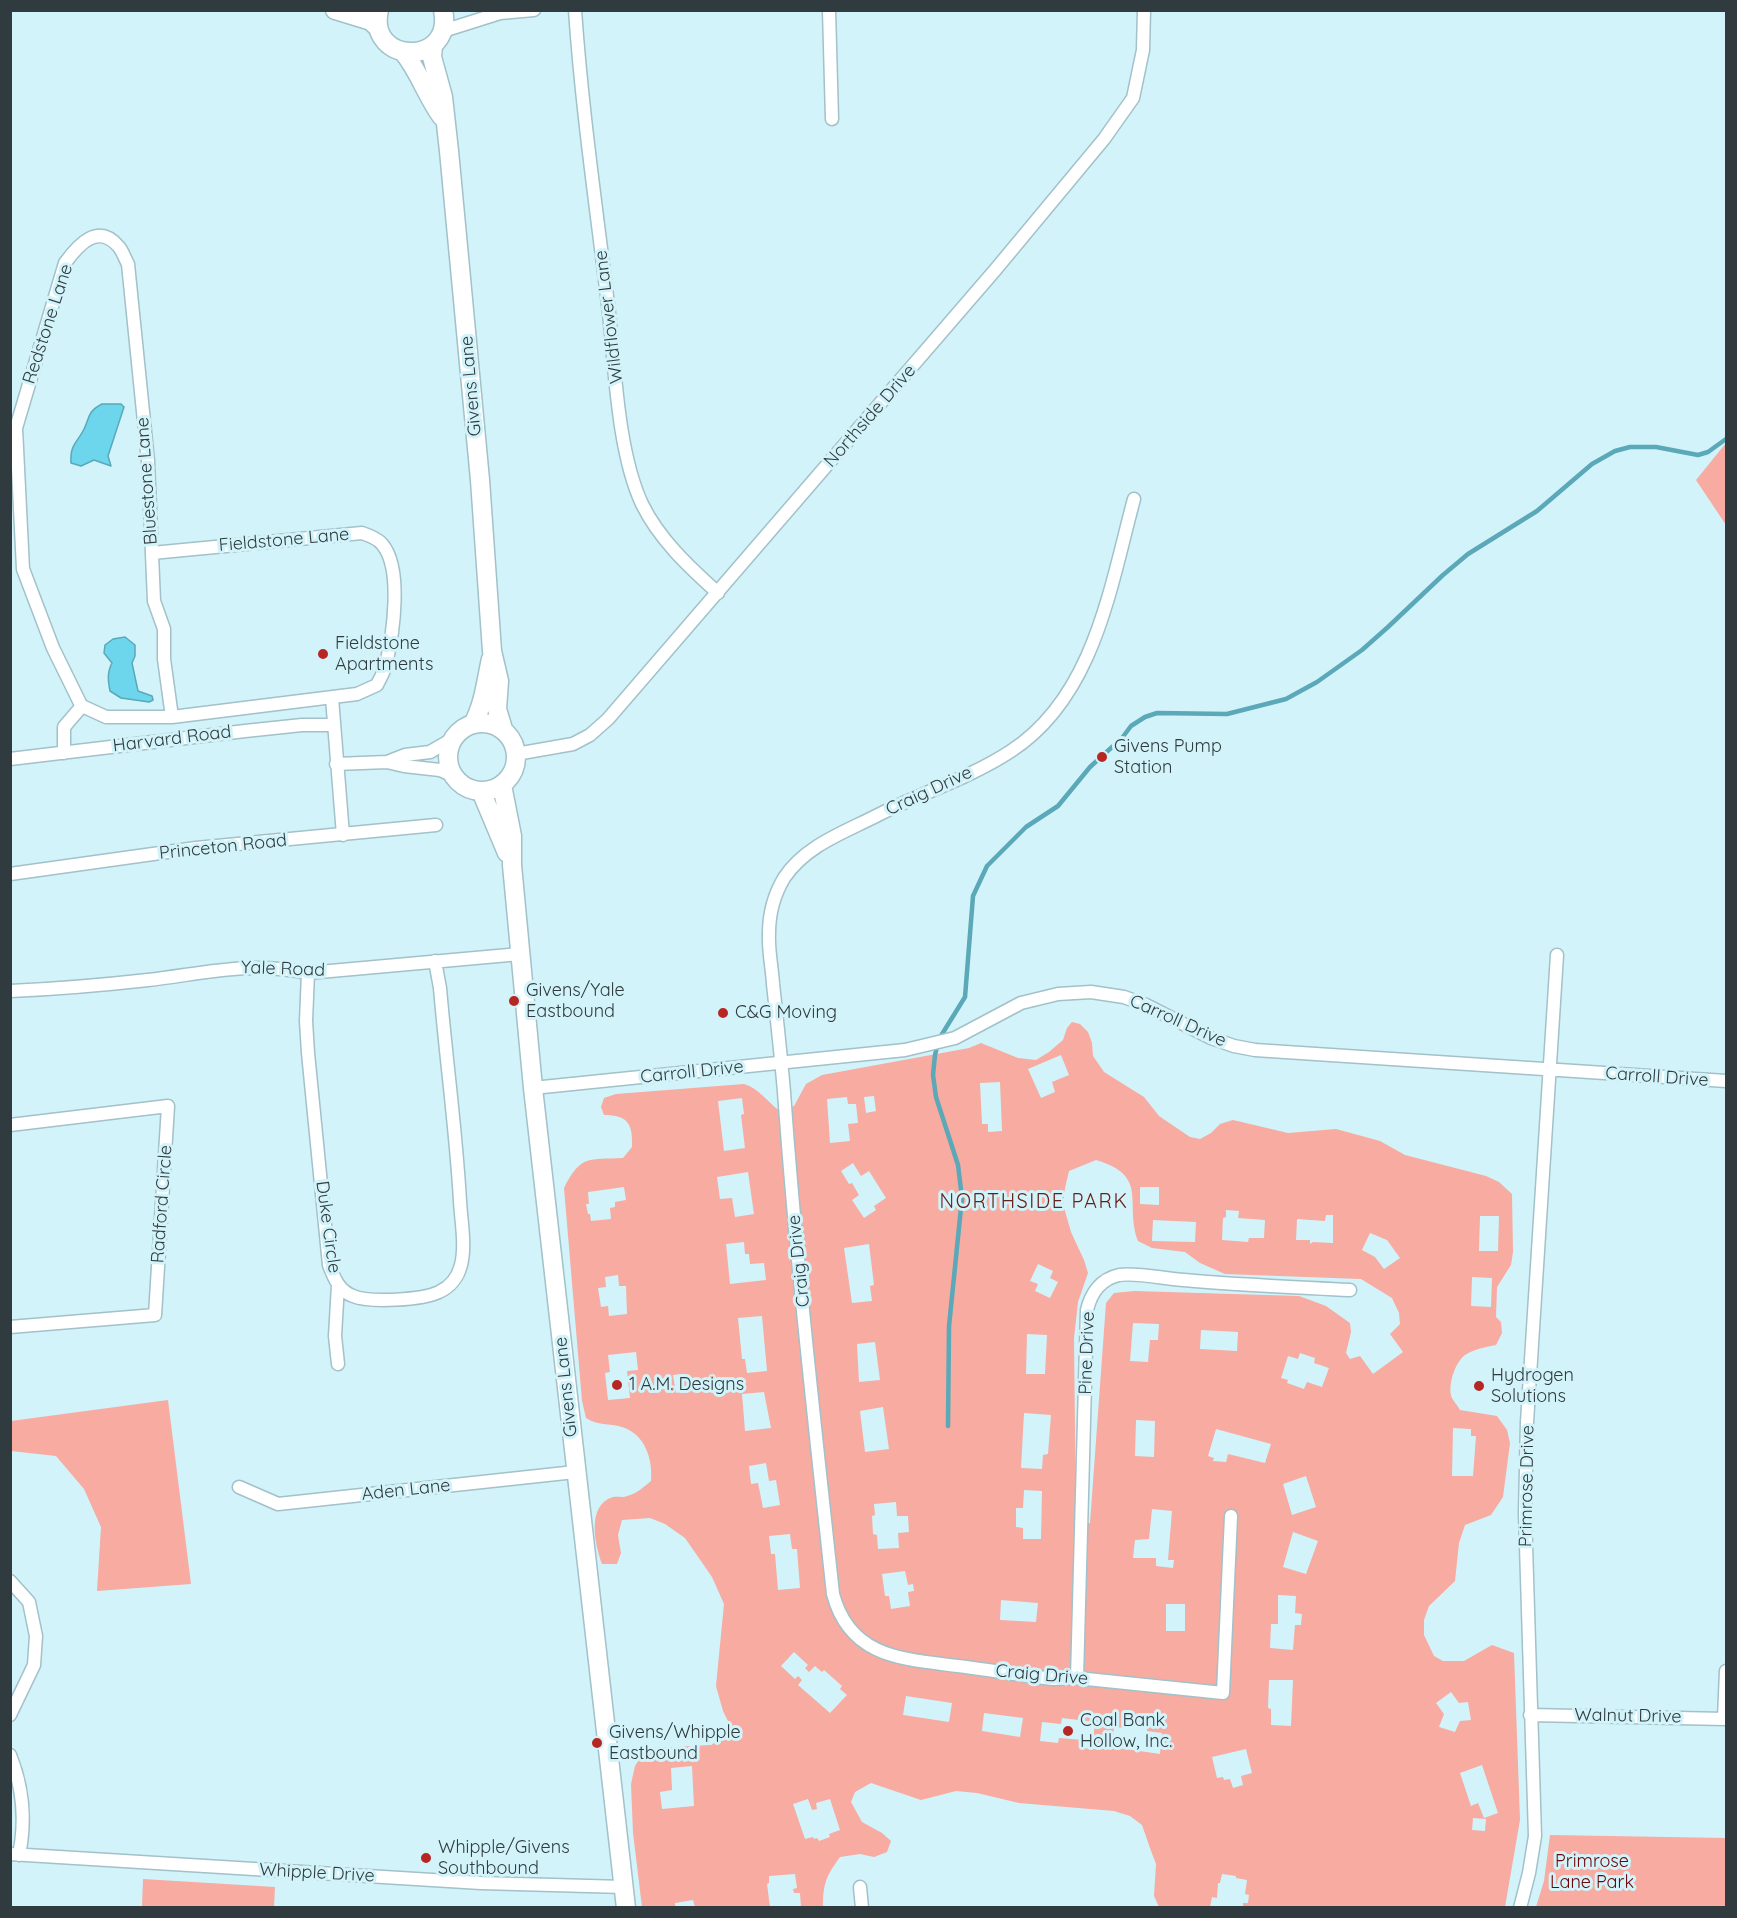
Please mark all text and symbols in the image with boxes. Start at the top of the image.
street label: Wildflower Lane [590,249,628,385]
street label: Redstone Lane [18,261,78,387]
street label: Givens Lane [456,335,486,437]
street label: Northside Drive [820,360,920,472]
street label: Bluestone Lane [132,416,162,546]
street label: Fieldstone Lane [218,524,350,556]
place label: Fieldstone Apartments [335,633,433,676]
marker: Fieldstone Apartments [316,647,330,661]
street label: Harvard Road [112,721,232,757]
place label: Givens Pump Station [1114,736,1222,778]
marker: Givens Pump Station [1095,750,1109,764]
street label: Craig Drive [882,762,976,820]
street label: Princeton Road [158,830,288,864]
street label: Yale Road [241,957,325,981]
place label: Givens/Yale Eastbound [526,980,625,1022]
street label: Carroll Drive [1126,990,1230,1052]
marker: Givens/Yale Eastbound [507,994,521,1008]
place label: C&G Moving [735,1002,837,1024]
marker: C&G Moving [716,1006,730,1020]
street label: Carroll Drive [639,1056,745,1088]
street label: Carroll Drive [1605,1063,1709,1091]
street label: Radford Circle [147,1144,177,1264]
street label: Duke Circle [311,1179,345,1275]
district label: NORTHSIDE PARK [940,1190,1128,1214]
street label: Craig Drive [783,1214,815,1308]
street label: Pine Drive [1075,1311,1099,1395]
street label: Givens Lane [550,1336,582,1438]
place label: Hydrogen Solutions [1491,1365,1574,1408]
place label: 1 A.M. Designs [629,1374,744,1396]
marker: 1 A.M. Designs [610,1378,624,1392]
marker: Hydrogen Solutions [1472,1379,1486,1393]
street label: Primrose Drive [1515,1425,1539,1547]
street label: Aden Lane [361,1475,451,1505]
street label: Craig Drive [995,1660,1089,1690]
street label: Walnut Drive [1574,1704,1682,1728]
place label: Coal Bank Hollow, Inc. [1080,1710,1172,1752]
place label: Givens/Whipple Eastbound [609,1722,741,1764]
marker: Coal Bank Hollow, Inc. [1061,1724,1075,1738]
marker: Givens/Whipple Eastbound [590,1736,604,1750]
place label: Whipple/Givens Southbound [438,1837,570,1880]
marker: Whipple/Givens Southbound [419,1851,433,1865]
park label: Primrose Lane Park [1550,1851,1634,1894]
street label: Whipple Drive [259,1859,375,1887]

